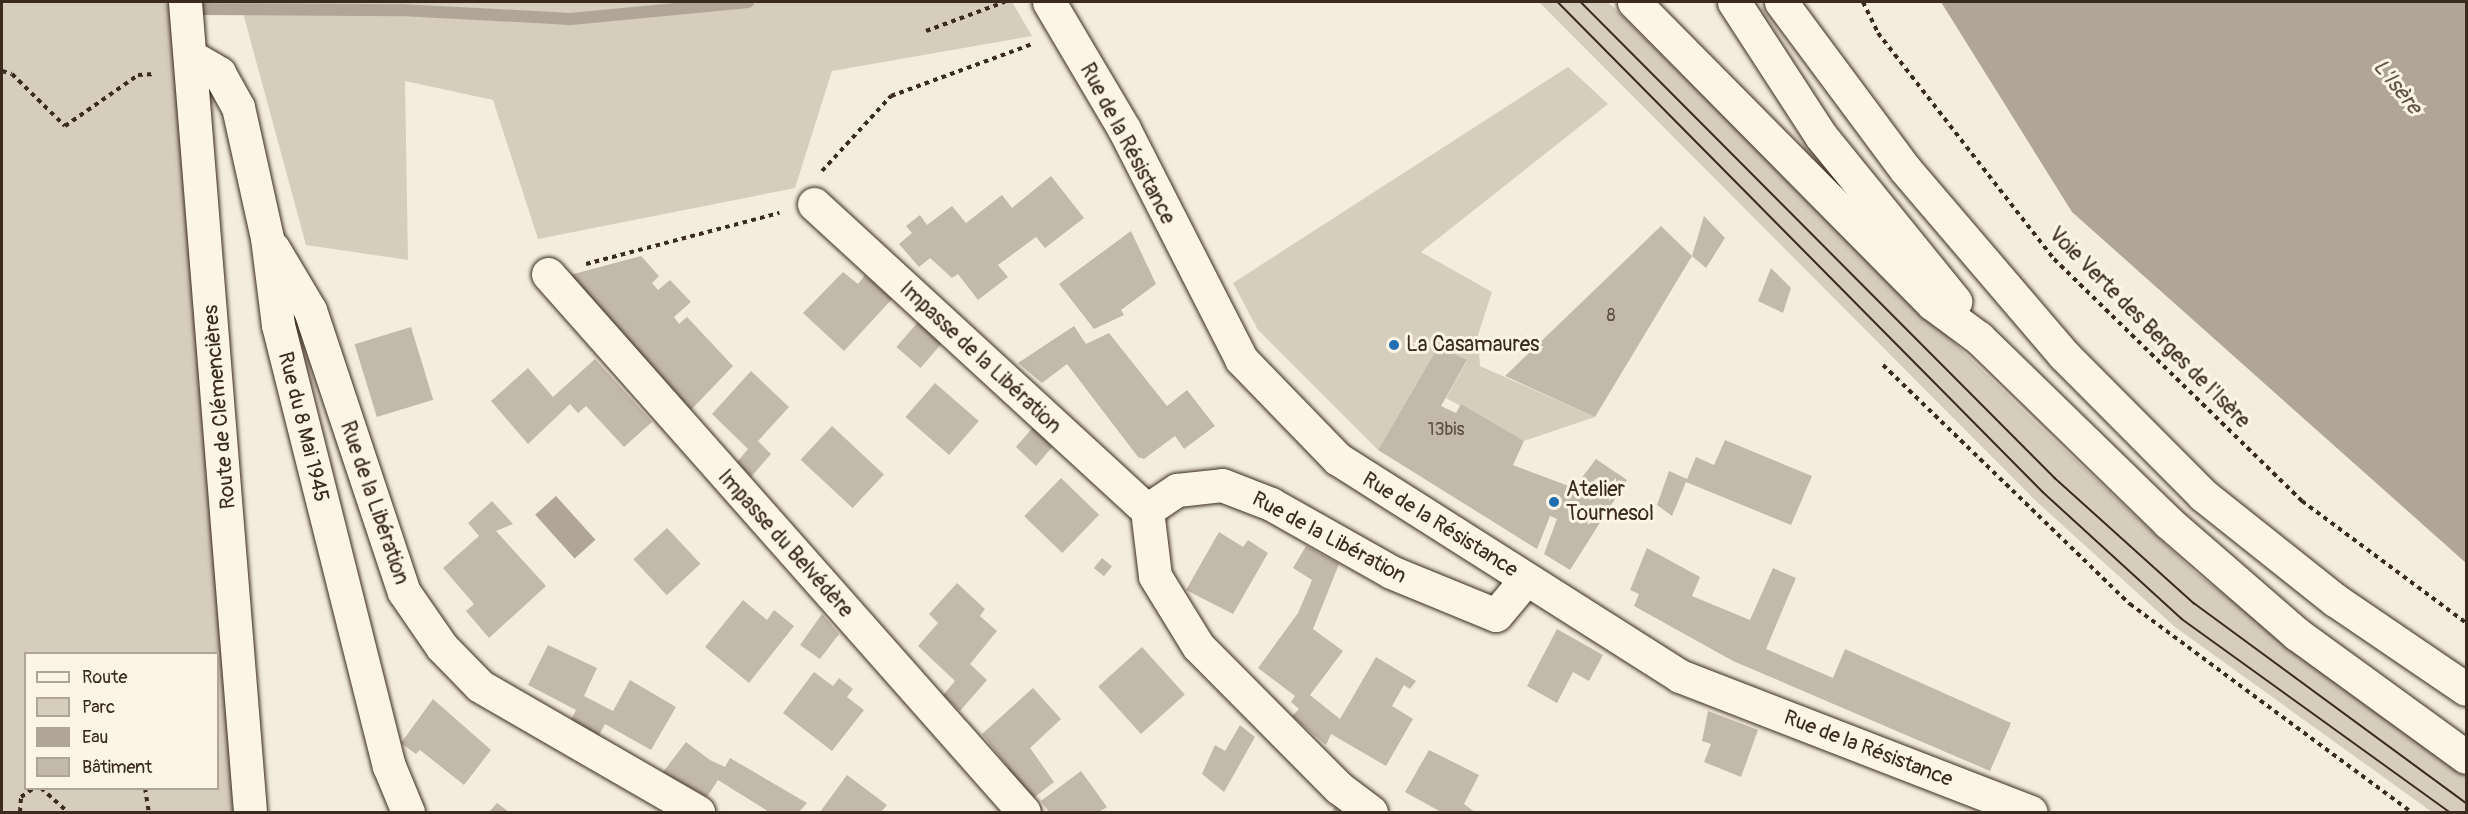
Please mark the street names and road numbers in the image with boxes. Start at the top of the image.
street label: Rue de la Résistance [1074,59,1180,229]
street label: Voie Verte des Berges de l'Isère [2043,222,2255,434]
street label: Impasse de la Libération [894,277,1066,439]
street label: Route de Clémencières [199,304,241,510]
street label: Rue du 8 Mai 1945 [272,349,334,505]
street label: Rue de la Libération [334,418,414,588]
street label: Impasse du Belvédère [712,465,858,623]
street label: Rue de la Résistance [1358,467,1522,583]
street label: Rue de la Libération [1247,487,1411,589]
street label: Rue de la Résistance [1780,705,1956,793]

